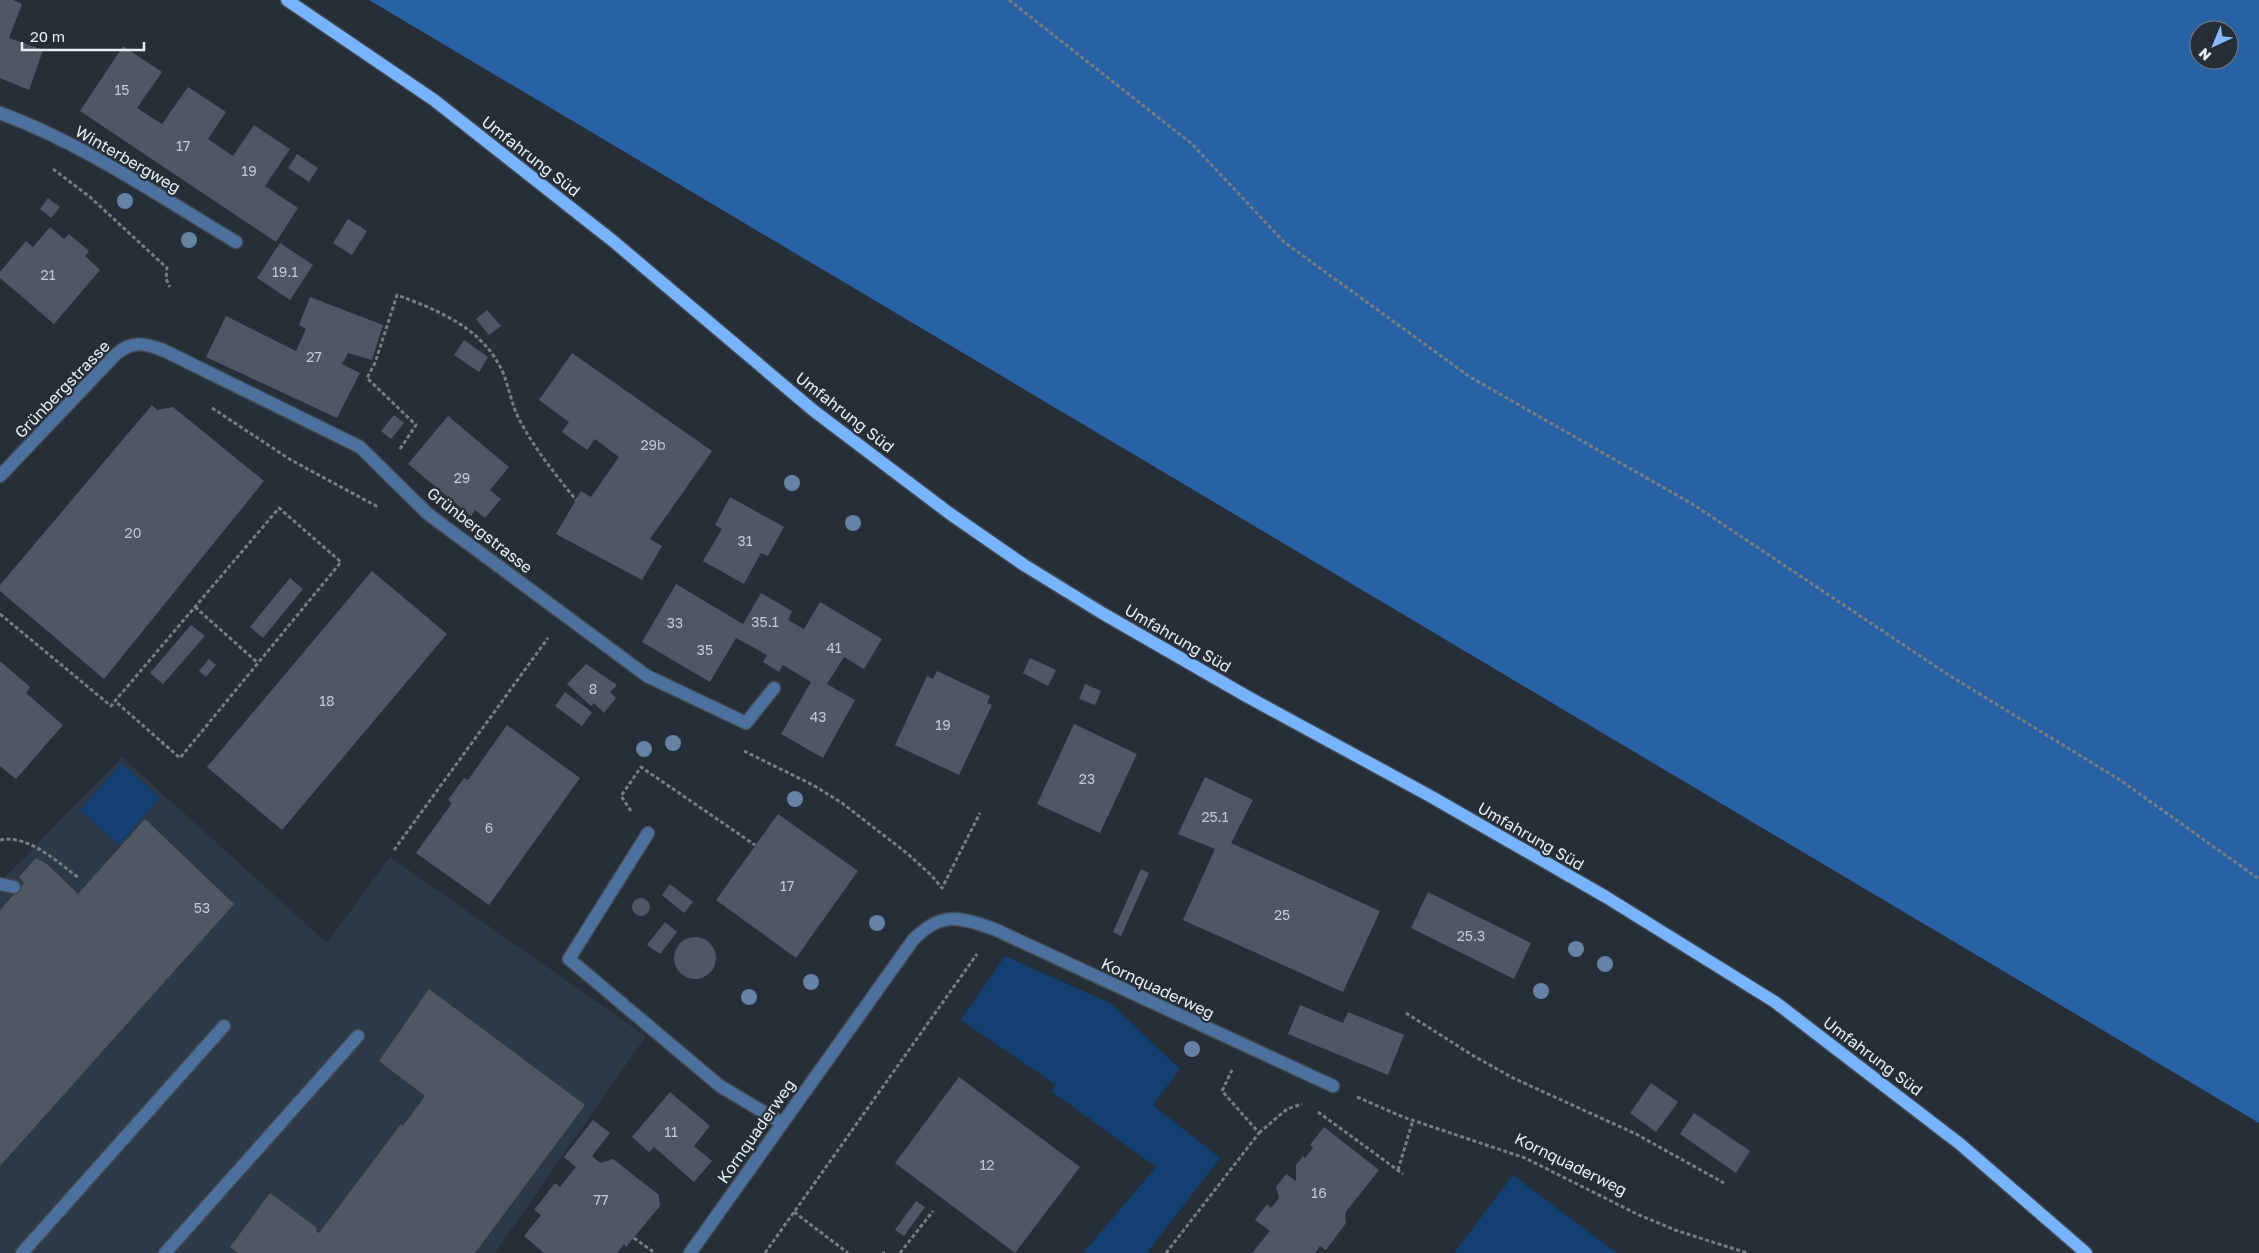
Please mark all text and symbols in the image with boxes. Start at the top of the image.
scale bar [22,20,145,52]
north arrow [2189,20,2239,70]
text: 20 m [30,27,65,45]
text: N [2195,45,2214,65]
house number: 15 [115,81,129,98]
street label: Umfahrung Süd [478,111,584,201]
street label: Winterbergweg [72,121,184,197]
house number: 17 [176,137,190,154]
house number: 19 [241,162,257,179]
house number: 19.1 [272,263,298,280]
house number: 21 [41,266,56,283]
street label: Grünbergstrasse [10,336,114,442]
house number: 27 [306,348,322,365]
street label: Umfahrung Süd [792,367,898,457]
house number: 29b [640,436,666,453]
house number: 29 [454,469,470,486]
street label: Grünbergstrasse [423,483,537,577]
house number: 20 [125,524,141,541]
house number: 31 [738,532,753,549]
street label: Umfahrung Süd [1121,599,1235,677]
house number: 35.1 [751,613,779,630]
house number: 33 [667,614,683,631]
house number: 41 [826,639,842,656]
house number: 35 [697,641,713,658]
house number: 8 [589,680,597,697]
house number: 18 [319,692,335,709]
house number: 43 [810,708,826,725]
house number: 19 [935,716,951,733]
house number: 23 [1079,770,1095,787]
street label: Umfahrung Süd [1474,797,1588,875]
house number: 25.1 [1201,808,1229,825]
house number: 6 [485,819,493,836]
house number: 17 [780,877,794,894]
house number: 53 [194,899,210,916]
house number: 25 [1274,906,1290,923]
house number: 25.3 [1457,927,1485,944]
street label: Kornquaderweg [1098,953,1218,1023]
street label: Umfahrung Süd [1819,1012,1927,1100]
street label: Kornquaderweg [713,1075,799,1187]
house number: 11 [664,1123,678,1140]
street label: Kornquaderweg [1512,1128,1630,1200]
house number: 12 [980,1156,994,1173]
house number: 16 [1311,1184,1327,1201]
house number: 77 [594,1191,608,1208]

